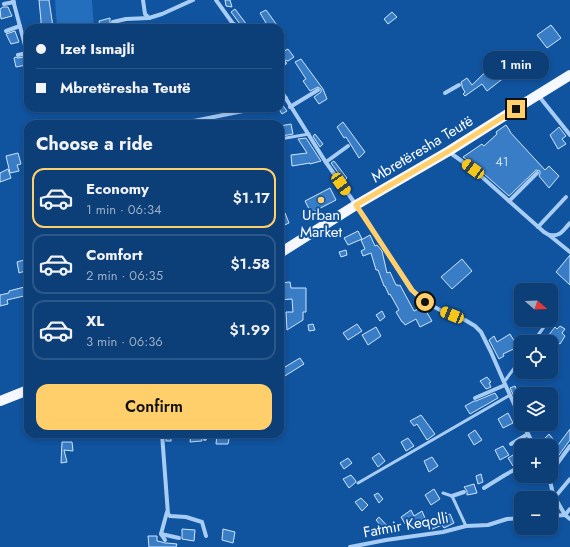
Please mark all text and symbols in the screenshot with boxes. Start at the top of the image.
text: Izet Ismajli [60,38,135,60]
callout: 1 min [483,51,549,79]
text: 1 min [500,55,532,74]
text: Mbretëresha Teutë [60,77,191,99]
route end [507,100,525,118]
street label: Mbretëresha Teutë [367,110,477,188]
text: Choose a ride [36,131,153,157]
house number: 41 [495,152,509,171]
car [460,157,486,181]
car [329,171,353,197]
text: Economy [86,178,149,200]
icon: car [38,180,74,216]
text: $1.17 [233,187,270,209]
marker: Urban Market [316,195,326,205]
text: 1 min · 06:34 [86,200,162,219]
place label: Urban Market [300,204,343,243]
text: Comfort [86,244,143,266]
icon: car [38,246,74,282]
text: $1.58 [230,253,270,275]
text: 2 min · 06:35 [86,266,163,285]
north arrow [514,283,558,327]
map controls [514,283,558,535]
route start [416,293,434,311]
car [439,305,465,325]
text: XL [86,310,104,332]
icon: car [38,312,74,348]
text: $1.99 [230,319,270,341]
text: 3 min · 06:36 [86,332,163,351]
button: locate [514,335,558,379]
button: Confirm [36,384,272,430]
button: layers [514,387,558,431]
button: + [514,439,558,483]
button: − [514,491,558,535]
street label: Fatmir Keqolli [362,507,450,543]

